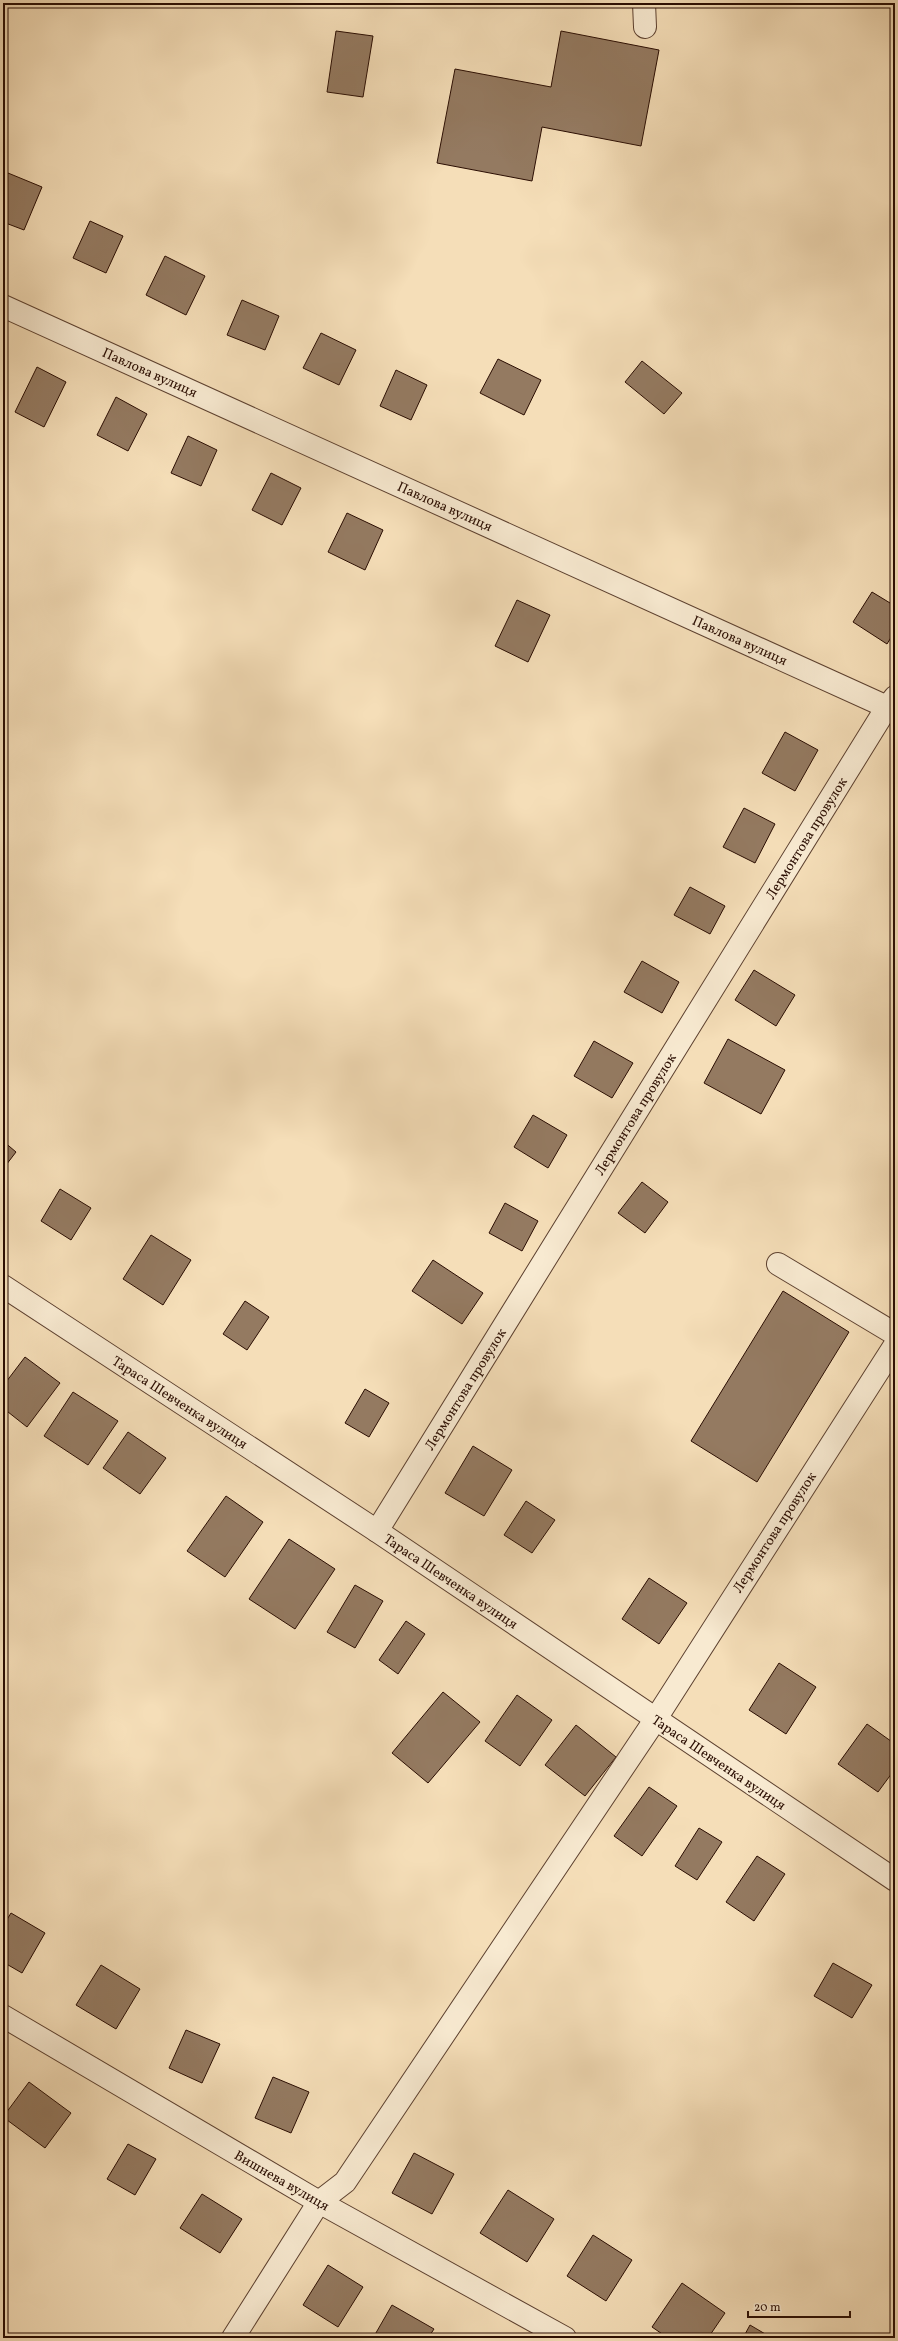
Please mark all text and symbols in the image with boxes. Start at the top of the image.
street label: Павлова вулиця [99,344,200,403]
street label: Павлова вулиця [394,478,495,537]
street label: Павлова вулиця [689,612,790,671]
street label: Лермонтова провулок [762,774,853,903]
street label: Лермонтова провулок [591,1050,682,1179]
street label: Лермонтова провулок [421,1325,512,1454]
street label: Тараса Шевченка вулиця [108,1352,251,1454]
street label: Лермонтова провулок [729,1468,822,1597]
street label: Тараса Шевченка вулиця [379,1530,521,1634]
street label: Тараса Шевченка вулиця [647,1711,789,1815]
street label: Вишнева вулиця [230,2146,332,2216]
scale bar [748,2293,850,2319]
text: 20 m [754,2300,781,2316]

